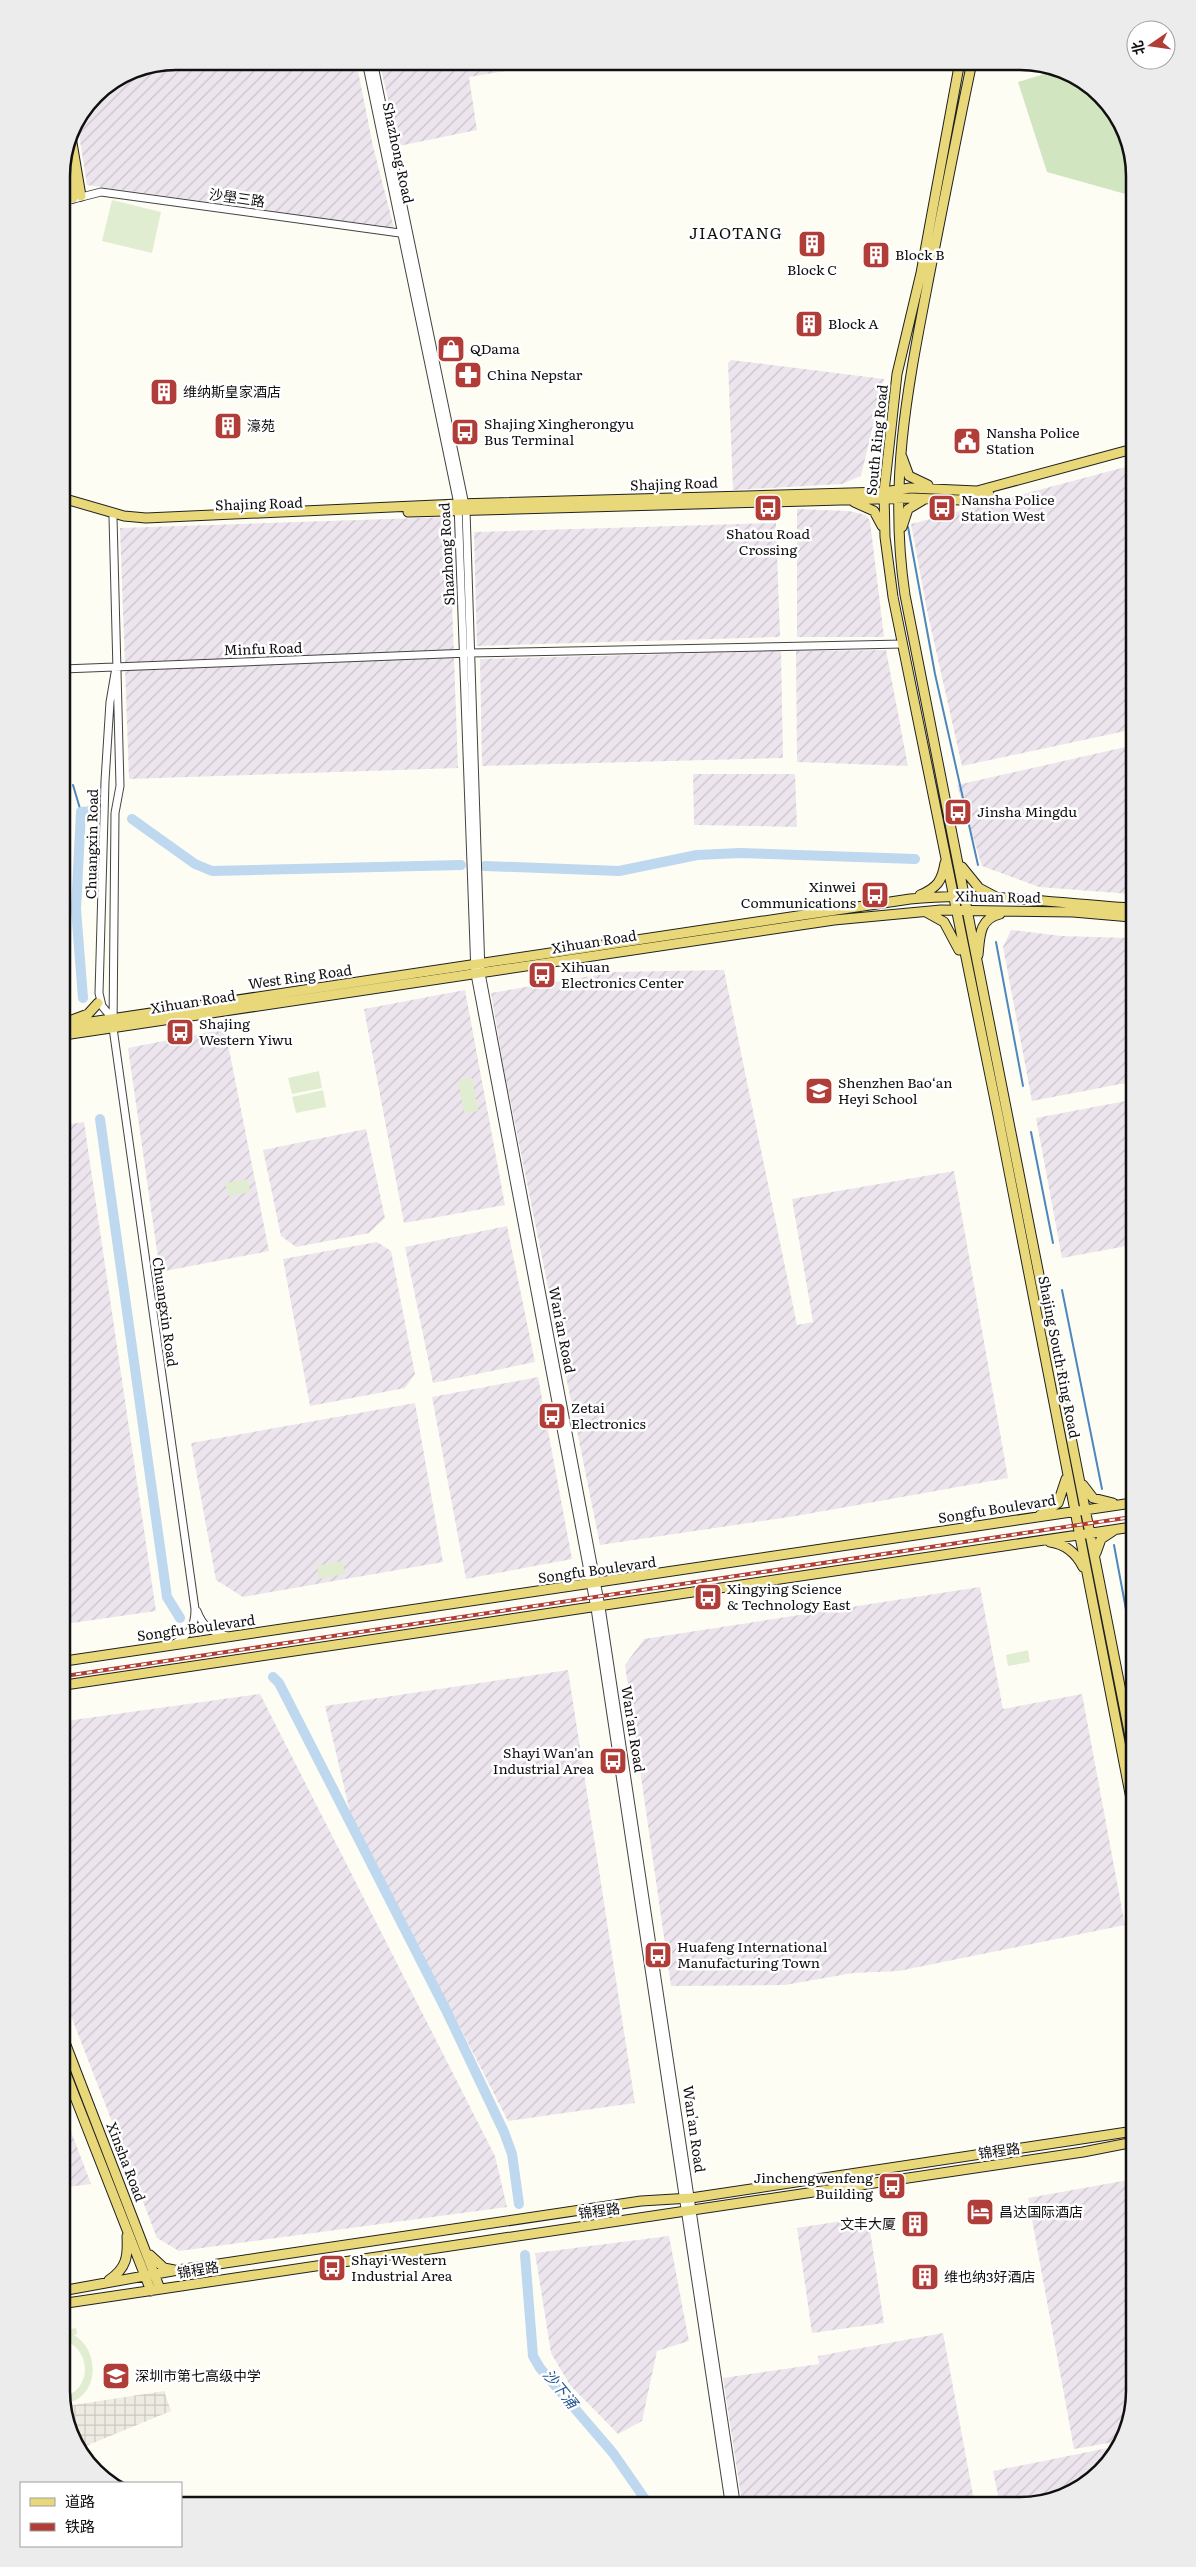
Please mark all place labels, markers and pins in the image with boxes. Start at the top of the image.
building icon: Block C [797,229,827,259]
building icon: Block B [861,240,891,270]
place label: Block B [895,244,944,264]
place label: Block C [787,259,837,279]
building icon: Block A [794,309,824,339]
place label: Block A [828,313,879,333]
shop icon: QDama [436,334,466,364]
place label: QDama [470,338,520,358]
pharmacy icon: China Nepstar [453,360,483,390]
place label: China Nepstar [487,364,583,384]
building icon: 维纳斯皇家酒店 [149,377,179,407]
place label: 维纳斯皇家酒店 [183,381,281,401]
building icon: 濠苑 [213,411,243,441]
place label: Shajing Xingherongyu Bus Terminal [484,413,634,449]
place label: 濠苑 [247,415,275,435]
bus stop icon: Shajing Xingherongyu Bus Terminal [450,417,480,447]
place label: Nansha Police Station [986,422,1079,458]
public building icon: Nansha Police Station [952,426,982,456]
place label: Nansha Police Station West [961,489,1054,525]
bus stop icon: Shatou Road Crossing [753,493,783,523]
bus stop icon: Nansha Police Station West [927,493,957,523]
place label: Shatou Road Crossing [726,523,810,559]
bus stop icon: Jinsha Mingdu [943,797,973,827]
place label: Jinsha Mingdu [977,801,1077,821]
place label: Xinwei Communications [741,876,856,912]
bus stop icon: Xinwei Communications [860,880,890,910]
place label: Xihuan Electronics Center [561,956,684,992]
bus stop icon: Xihuan Electronics Center [527,960,557,990]
place label: Shajing Western Yiwu [199,1013,293,1049]
bus stop icon: Shajing Western Yiwu [165,1017,195,1047]
place label: Shenzhen Bao‘an Heyi School [838,1072,952,1108]
school or university icon: Shenzhen Bao‘an Heyi School [804,1076,834,1106]
place label: Zetai Electronics [571,1397,646,1433]
bus stop icon: Zetai Electronics [537,1401,567,1431]
place label: Xingying Science & Technology East [727,1578,851,1614]
bus stop icon: Xingying Science & Technology East [693,1582,723,1612]
place label: Shayi Wan'an Industrial Area [493,1742,594,1778]
bus stop icon: Shayi Wan'an Industrial Area [598,1746,628,1776]
place label: Huafeng International Manufacturing Town [677,1936,828,1972]
bus stop icon: Huafeng International Manufacturing Town [643,1940,673,1970]
place label: Jinchengwenfeng Building [753,2167,873,2203]
bus stop icon: Jinchengwenfeng Building [877,2171,907,2201]
hotel icon: 昌达国际酒店 [965,2197,995,2227]
place label: 昌达国际酒店 [999,2201,1083,2221]
building icon: 文丰大厦 [900,2209,930,2239]
place label: 文丰大厦 [840,2213,896,2233]
place label: Shayi Western Industrial Area [351,2249,453,2285]
bus stop icon: Shayi Western Industrial Area [317,2253,347,2283]
building icon: 维也纳3好酒店 [910,2262,940,2292]
place label: 维也纳3好酒店 [944,2266,1036,2286]
school or university icon: 深圳市第七高级中学 [101,2361,131,2391]
place label: 深圳市第七高级中学 [135,2365,261,2385]

